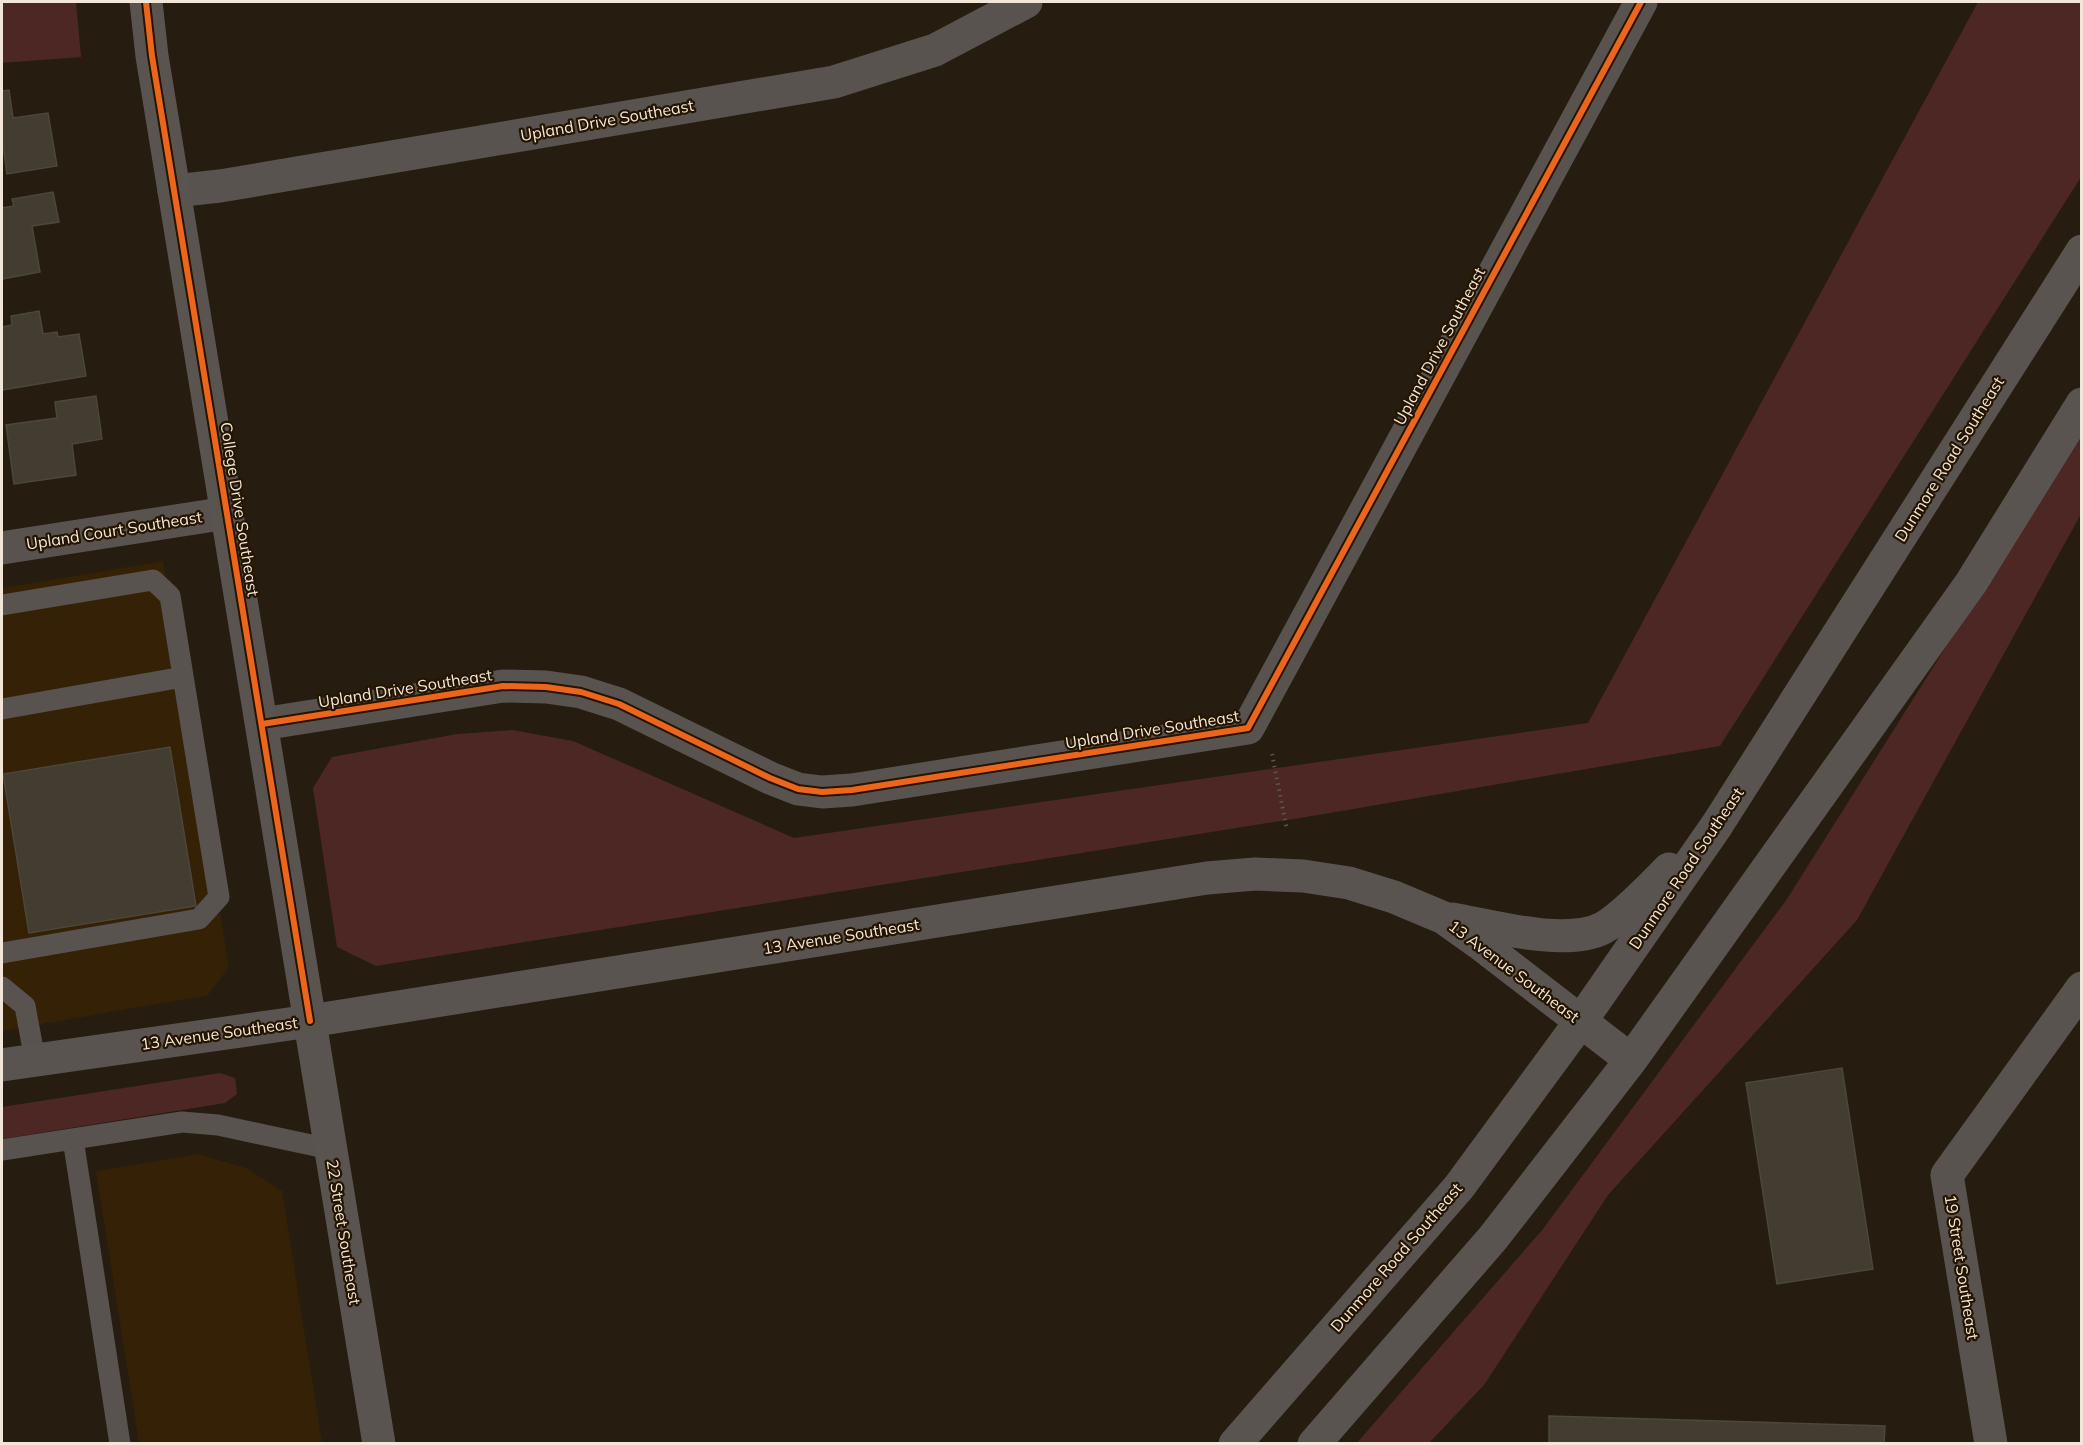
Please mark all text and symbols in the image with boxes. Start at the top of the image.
street label: Upland Drive Southeast [519,95,696,145]
street label: Upland Drive Southeast [1389,263,1489,428]
street label: Dunmore Road Southeast [1890,372,2008,545]
street label: College Drive Southeast [216,420,264,598]
street label: Upland Court Southeast [25,506,204,554]
street label: Upland Drive Southeast [317,664,494,712]
street label: Upland Drive Southeast [1064,705,1241,753]
street label: Dunmore Road Southeast [1624,783,1748,953]
street label: 13 Avenue Southeast [761,914,921,958]
street label: 13 Avenue Southeast [1445,915,1584,1027]
street label: 13 Avenue Southeast [139,1012,299,1054]
street label: 22 Street Southeast [323,1158,365,1306]
street label: Dunmore Road Southeast [1326,1178,1466,1336]
street label: 19 Street Southeast [1941,1193,1983,1341]

